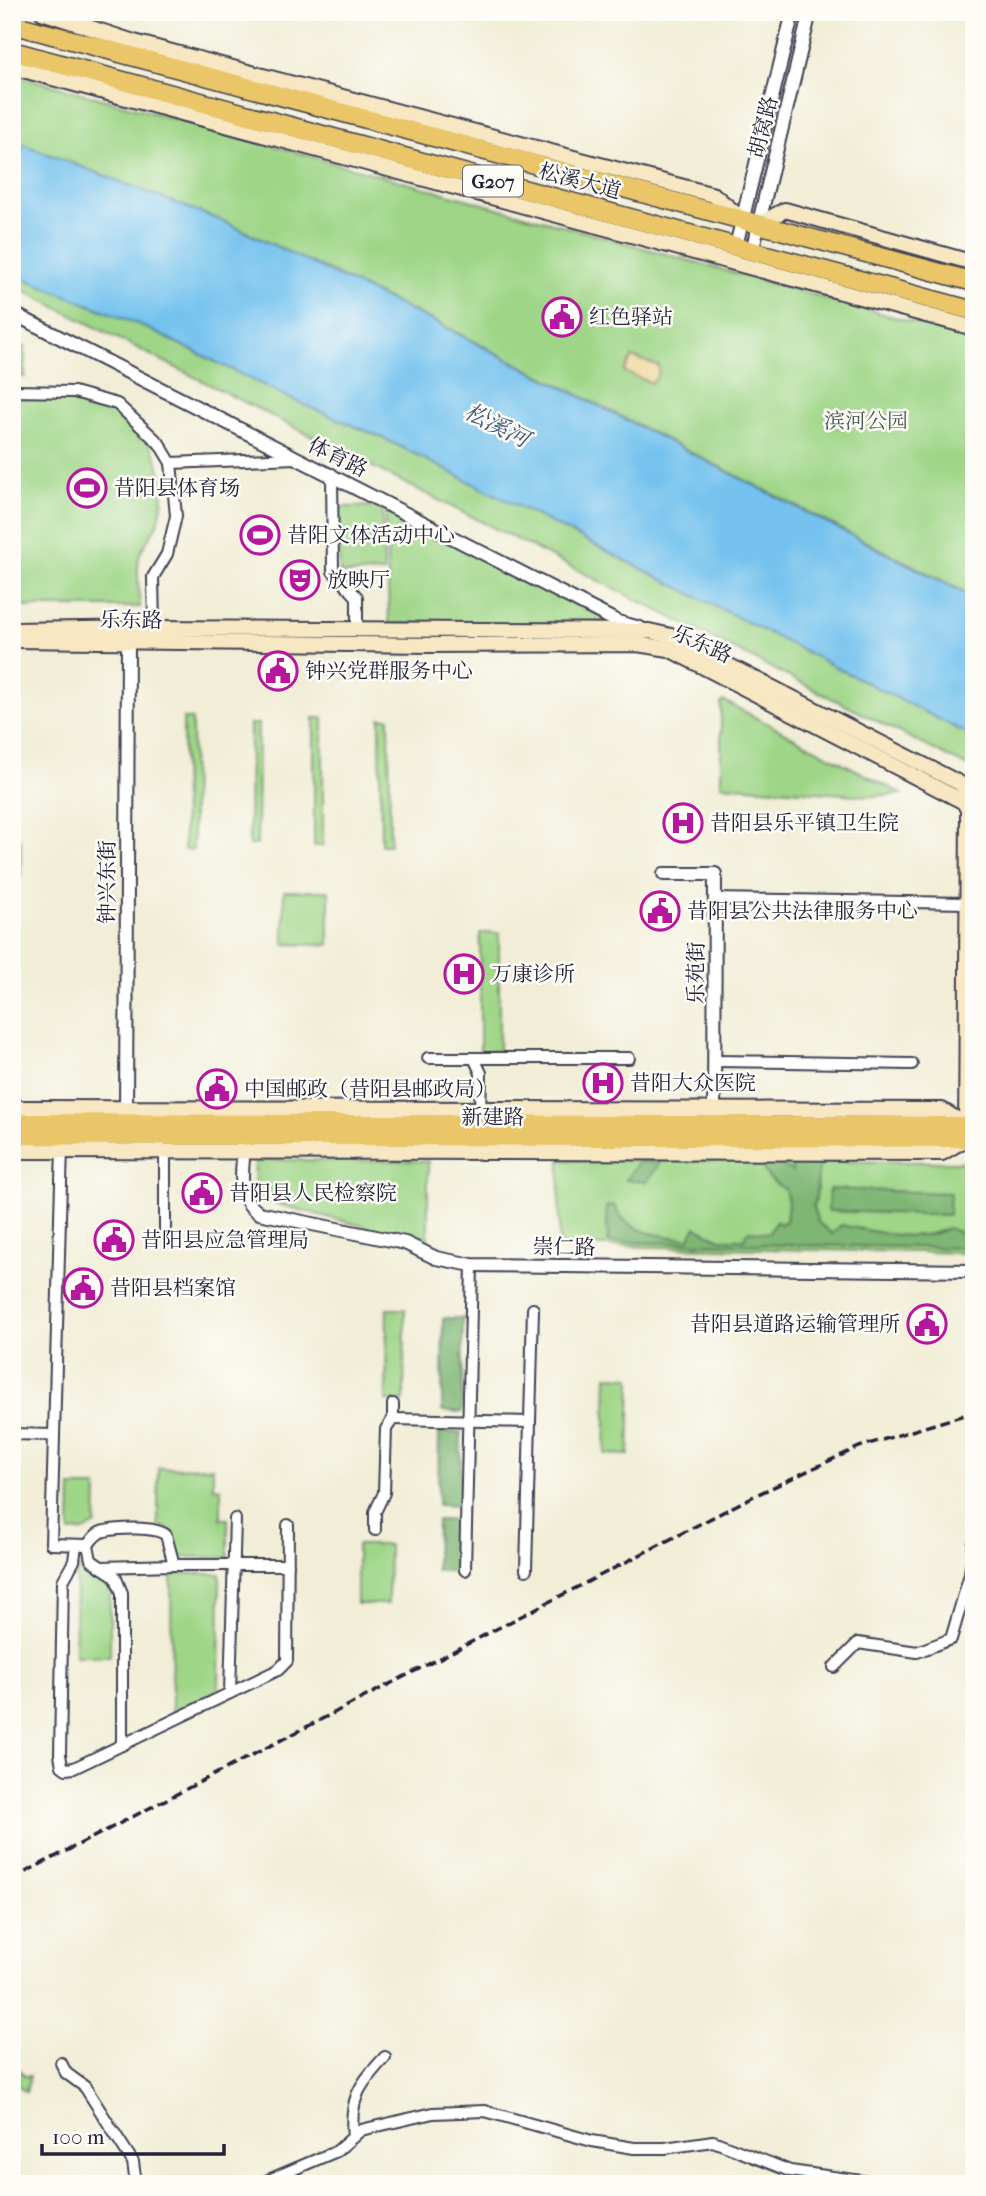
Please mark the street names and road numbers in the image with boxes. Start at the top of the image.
street label: 胡窝路 [744,94,782,160]
street label: 松溪大道 [536,159,624,203]
road number: G207 [463,166,523,196]
street label: 体育路 [304,432,372,482]
street label: 乐东路 [99,607,163,633]
street label: 乐东路 [668,620,736,668]
street label: 钟兴东街 [95,840,119,924]
street label: 乐苑街 [684,942,708,1005]
street label: 新建路 [462,1105,525,1129]
street label: 崇仁路 [532,1234,596,1260]

